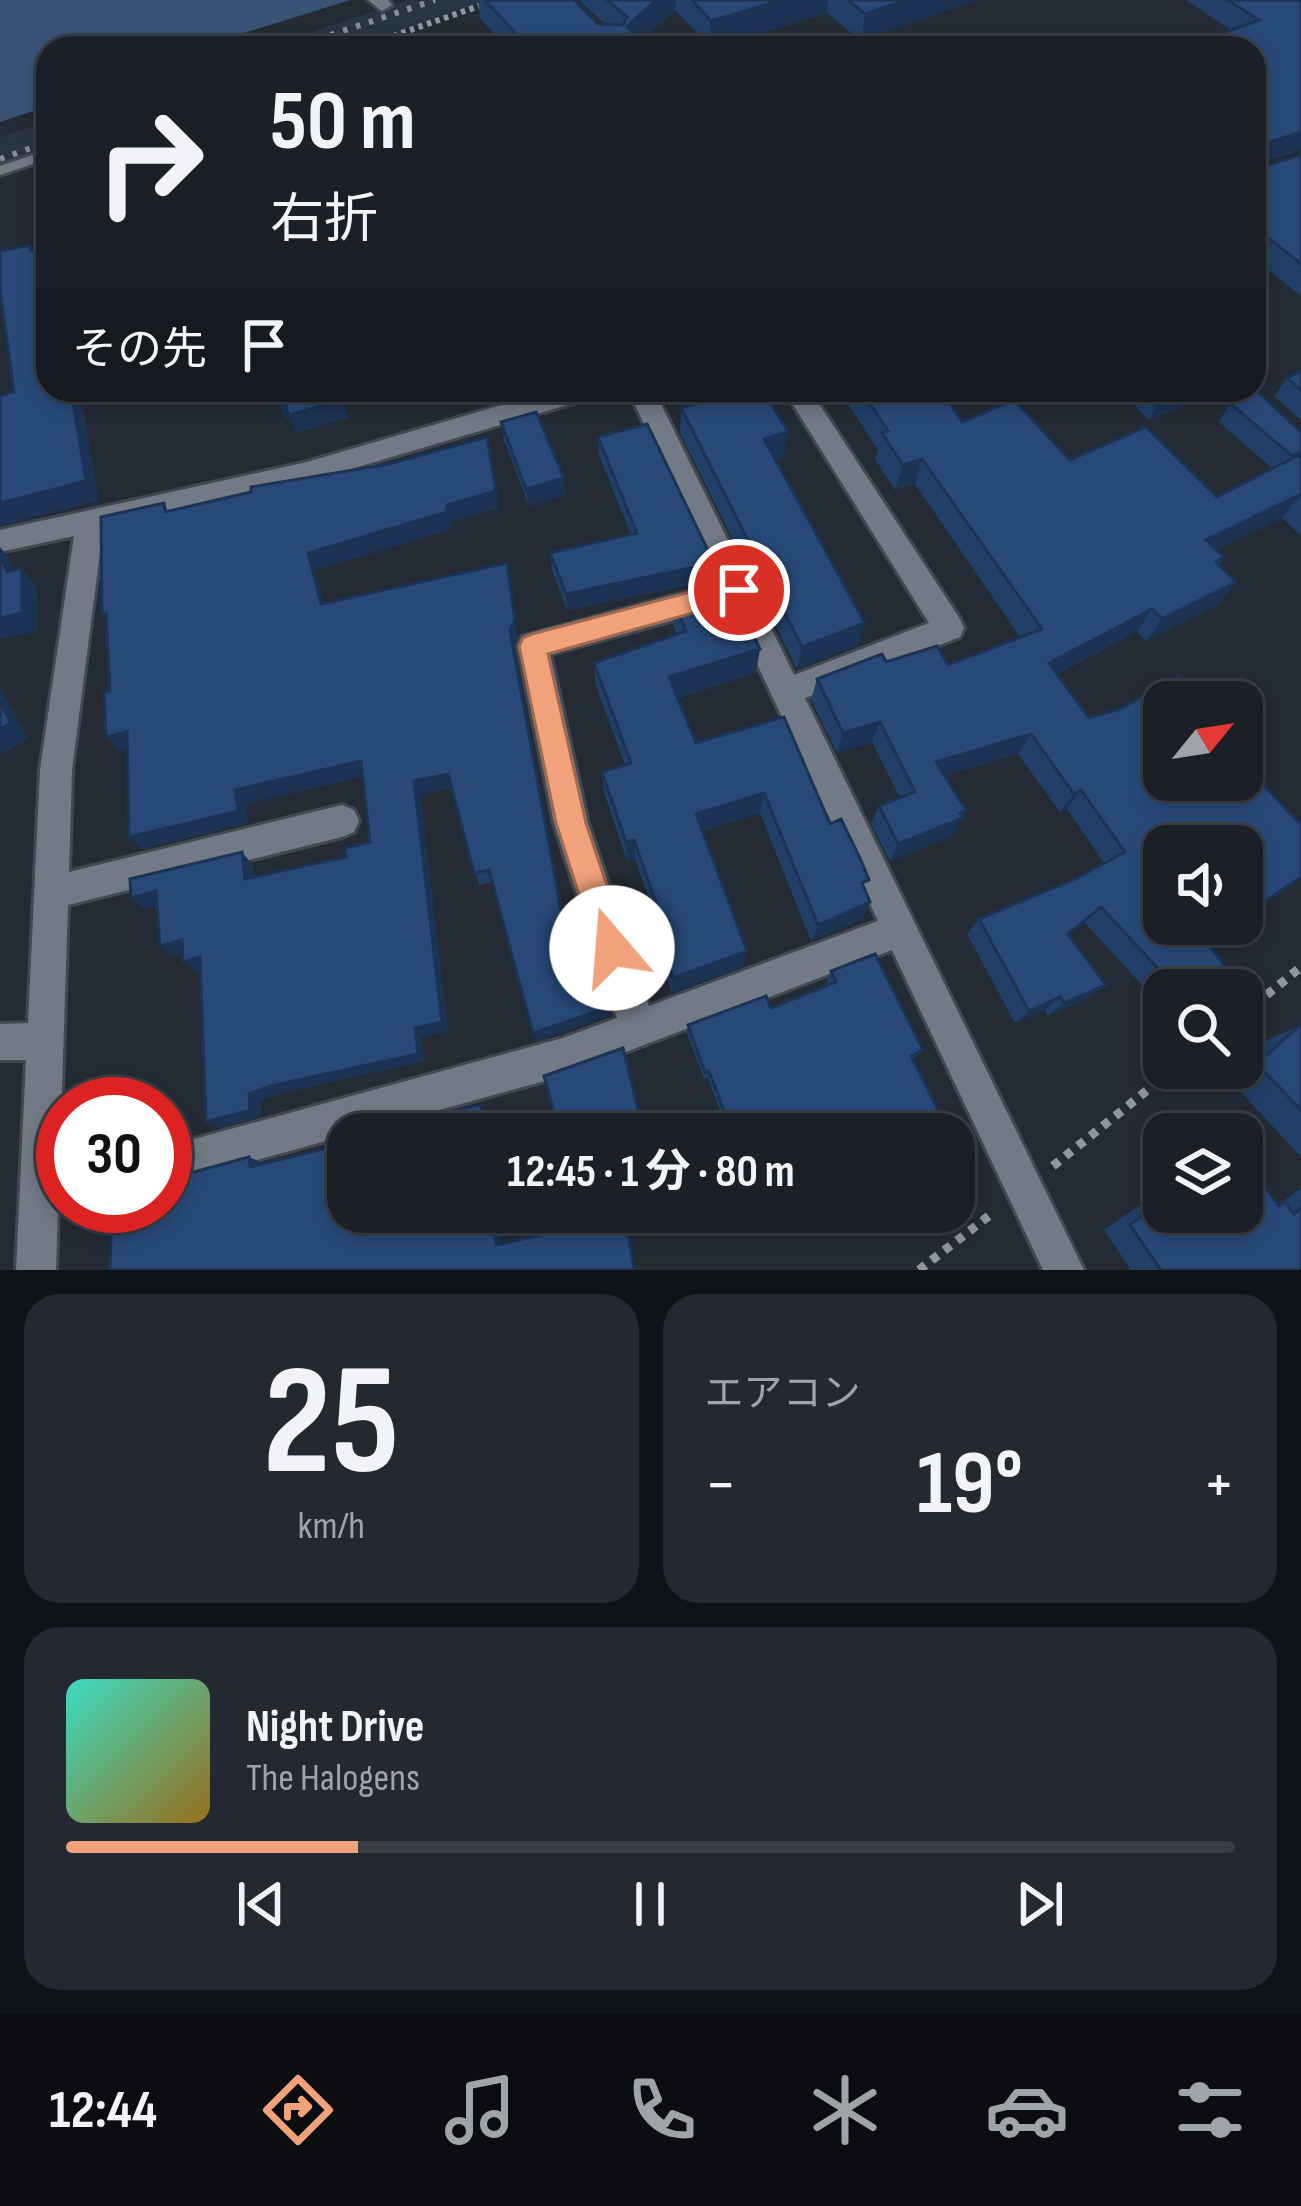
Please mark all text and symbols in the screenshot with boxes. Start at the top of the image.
text: 50 m [270,72,416,173]
icon: right [72,84,228,240]
text: 右折 [270,188,378,253]
icon: arrive [231,312,297,378]
text: その先 [72,323,207,378]
pin [688,539,790,641]
icon: arrive [706,557,772,623]
north arrow [1143,681,1263,801]
map controls [1143,681,1263,1233]
button: sound [1143,825,1263,945]
position arrow [549,885,675,1011]
button: search [1143,969,1263,1089]
speed limit sign: 30 [36,1077,192,1233]
button: layers [1143,1113,1263,1233]
text: 12:45 · 1 分 · 80 m [507,1145,795,1200]
text: 25 [263,1331,400,1518]
text: エアコン [705,1371,861,1418]
text: 19° [917,1431,1023,1539]
text: − [705,1446,737,1525]
text: + [1203,1446,1235,1525]
text: km/h [298,1503,365,1550]
text: Night Drive [246,1700,424,1755]
text: The Halogens [246,1755,420,1802]
icon: previous [228,1871,294,1937]
icon: pause [617,1871,683,1937]
icon: next [1007,1871,1073,1937]
icon: directions [256,2068,340,2152]
icon: music [438,2068,522,2152]
icon: phone [620,2068,704,2152]
icon: climate [803,2068,887,2152]
icon: car [985,2068,1069,2152]
icon: filters [1168,2068,1252,2152]
text: 12:44 [49,2078,157,2143]

